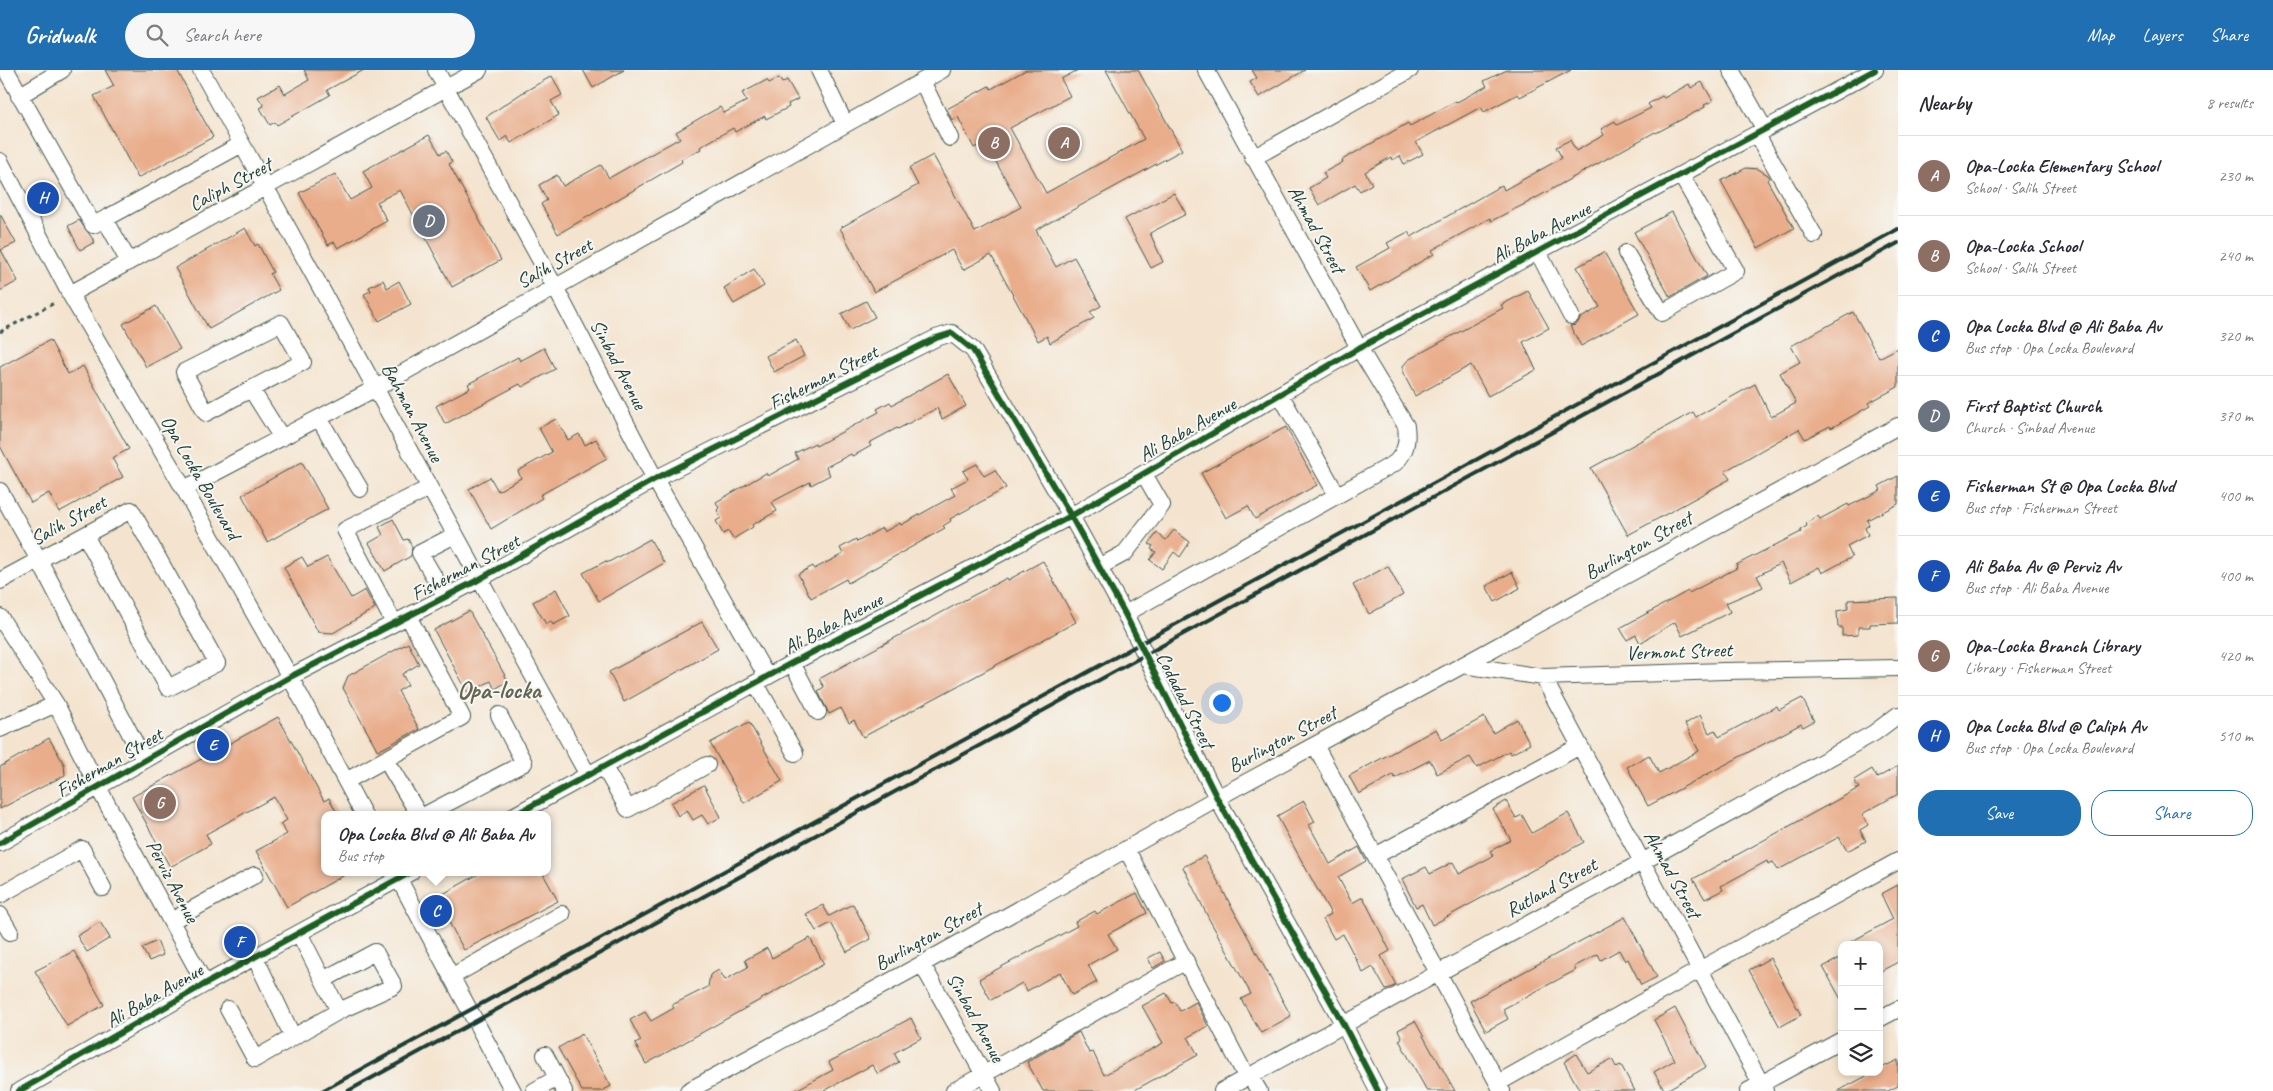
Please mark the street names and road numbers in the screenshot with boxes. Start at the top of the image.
street label: Caliph Street [184,151,279,217]
street label: Ahmad Street [1282,181,1353,280]
street label: Ali Baba Avenue [1488,195,1596,269]
street label: Salih Street [512,231,598,294]
street label: Sinbad Avenue [584,315,653,415]
street label: Fisherman Street [765,338,884,416]
street label: Bahman Avenue [376,358,450,467]
street label: Ali Baba Avenue [1134,391,1242,467]
street label: Opa Locka Boulevard [155,411,248,546]
street label: Salih Street [26,488,112,551]
street label: Burlington Street [1580,504,1699,585]
street label: Fisherman Street [407,527,526,606]
street label: Ali Baba Avenue [780,586,888,660]
street label: Vermont Street [1626,637,1735,666]
street label: Codadad Street [1151,648,1222,756]
street label: Burlington Street [1224,699,1344,778]
street label: Fisherman Street [51,721,169,803]
street label: Ahmad Street [1638,826,1709,925]
street label: Perviz Avenue [140,836,205,928]
street label: Rutland Street [1501,851,1603,923]
street label: Burlington Street [870,895,989,976]
street label: Ali Baba Avenue [101,957,209,1033]
street label: Sinbad Avenue [941,968,1011,1068]

